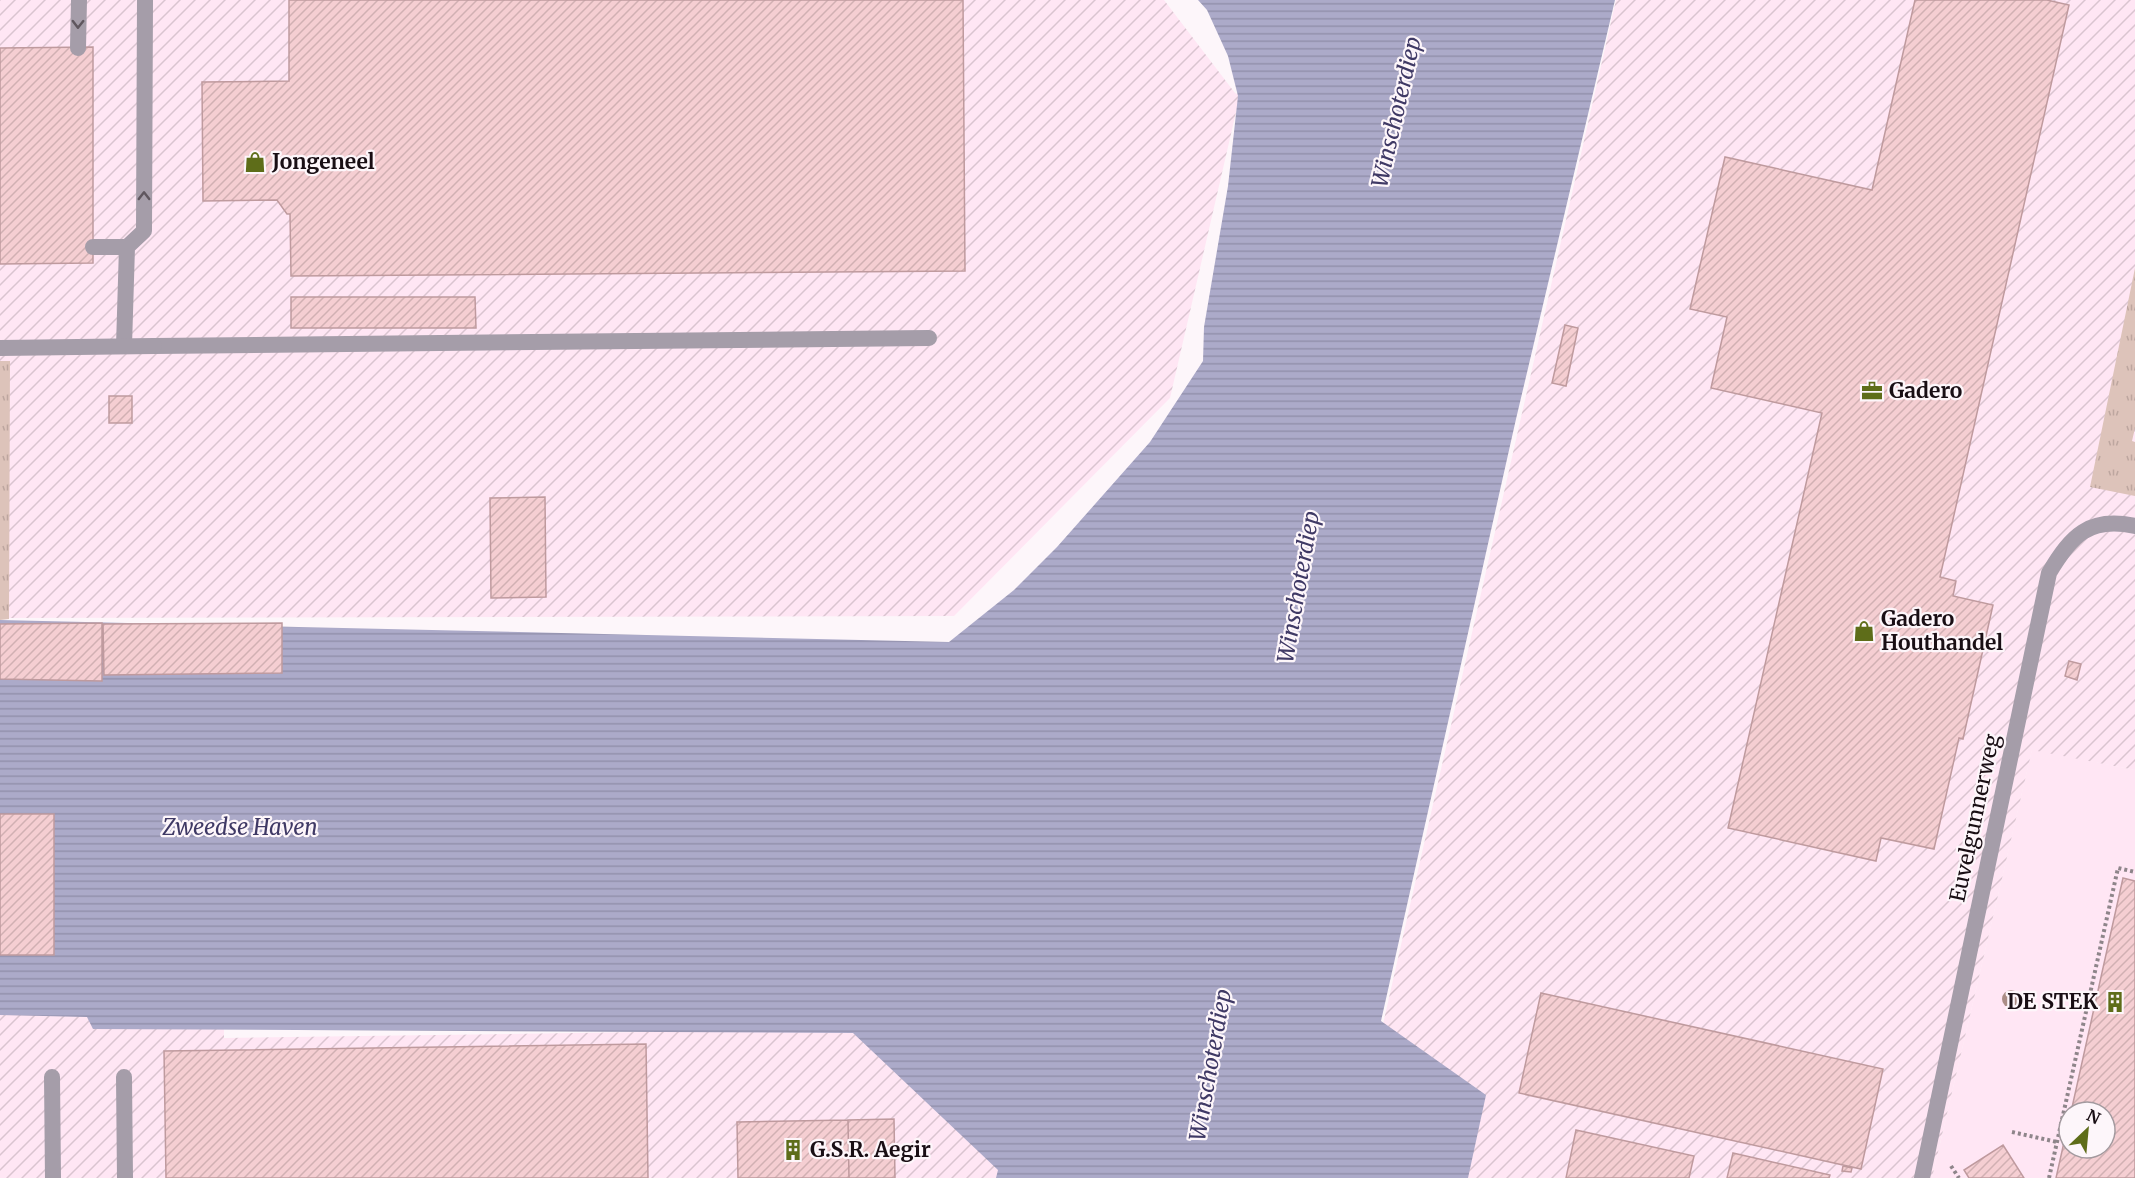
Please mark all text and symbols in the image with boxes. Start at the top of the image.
one-way arrow [72,19,84,28]
water label: Winschoterdiep [1365,34,1427,190]
place label: Jongeneel [271,148,375,175]
shop icon: Jongeneel [243,150,267,174]
one-way arrow [138,191,150,200]
place label: Gadero [1889,377,1962,404]
office icon: Gadero [1860,379,1884,403]
water label: Winschoterdiep [1271,509,1325,665]
place label: Gadero Houthandel [1881,605,2003,656]
shop icon: Gadero Houthandel [1852,619,1876,643]
street label: Euvelgunnerweg [1944,731,2006,904]
water label: Zweedse Haven [162,813,318,841]
water label: Winschoterdiep [1183,987,1237,1143]
place label: DE STEK [2007,988,2098,1015]
building icon: DE STEK [2103,990,2127,1014]
north arrow [2057,1100,2117,1160]
text: N [2084,1105,2104,1128]
place label: G.S.R. Aegir [810,1136,931,1163]
building icon: G.S.R. Aegir [781,1138,805,1162]

